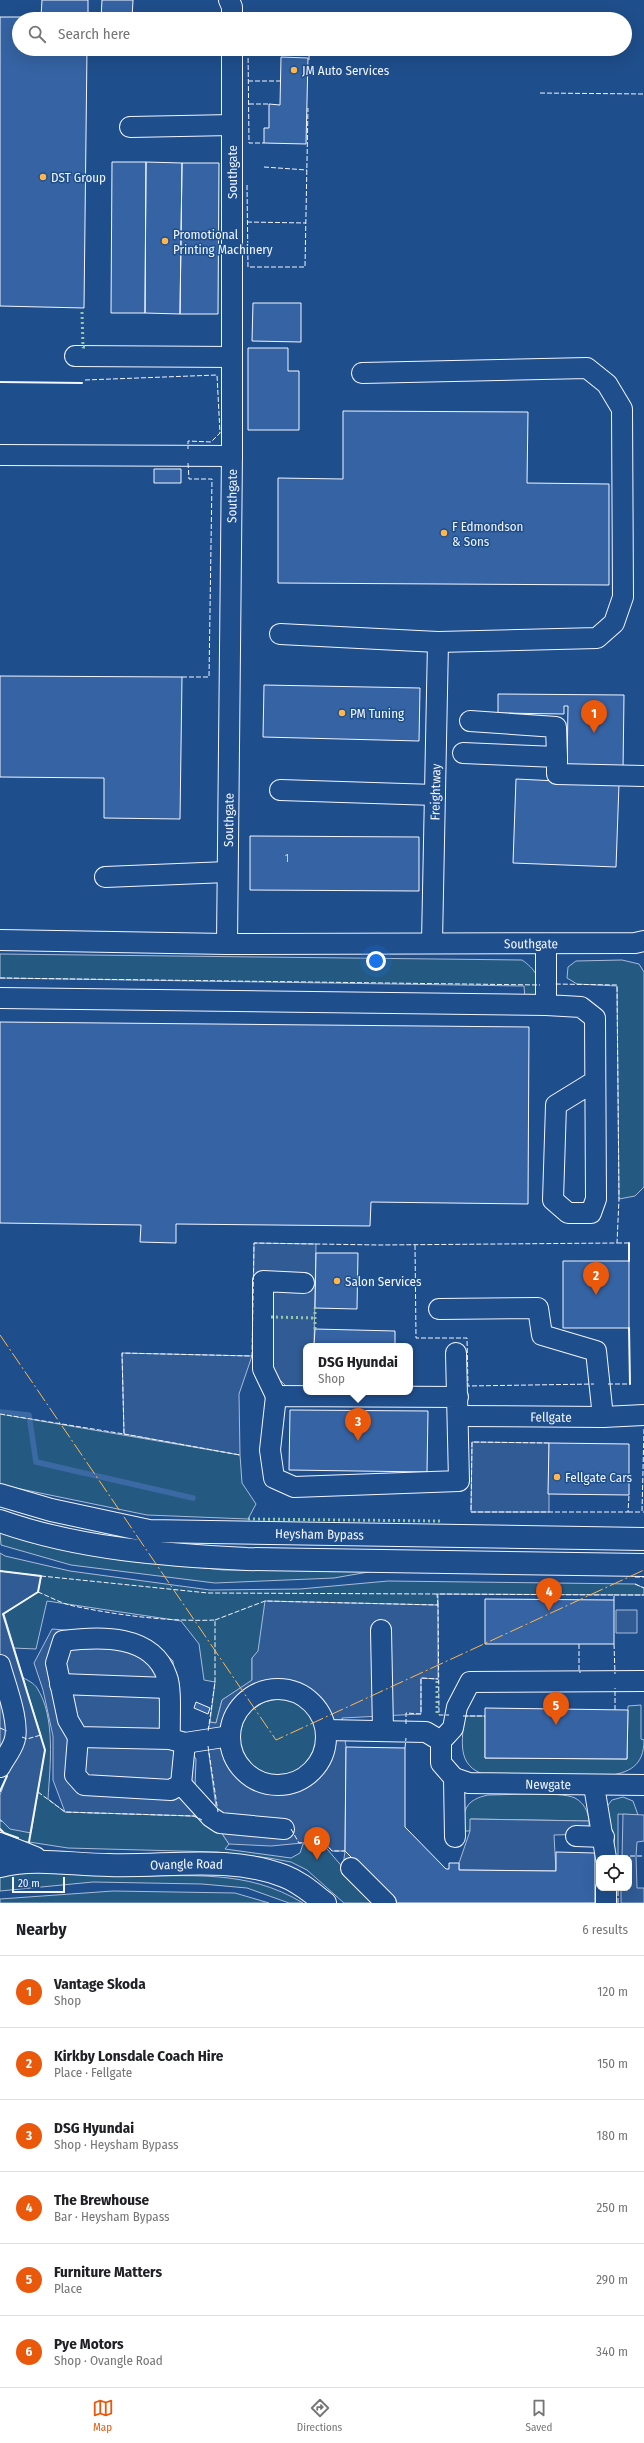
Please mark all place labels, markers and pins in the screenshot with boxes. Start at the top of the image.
place label: JM Auto Services [302,63,390,78]
marker: JM Auto Services [289,65,299,75]
place label: DST Group [51,170,106,185]
marker: DST Group [38,172,48,182]
place label: Promotional Printing Machinery [173,227,273,257]
marker: Promotional Printing Machinery [160,236,170,246]
place label: F Edmondson & Sons [452,519,523,549]
marker: F Edmondson & Sons [439,528,449,538]
pin: 1 [581,700,607,733]
place label: PM Tuning [350,706,405,721]
marker: PM Tuning [337,708,347,718]
pin: 2 [583,1262,609,1295]
place label: Salon Services [345,1274,422,1289]
marker: Salon Services [332,1276,342,1286]
pin: 3 [345,1408,371,1441]
place label: Fellgate Cars [565,1470,632,1485]
marker: Fellgate Cars [552,1472,562,1482]
pin: 4 [536,1578,562,1611]
pin: 5 [543,1692,569,1725]
pin: 6 [304,1827,330,1860]

